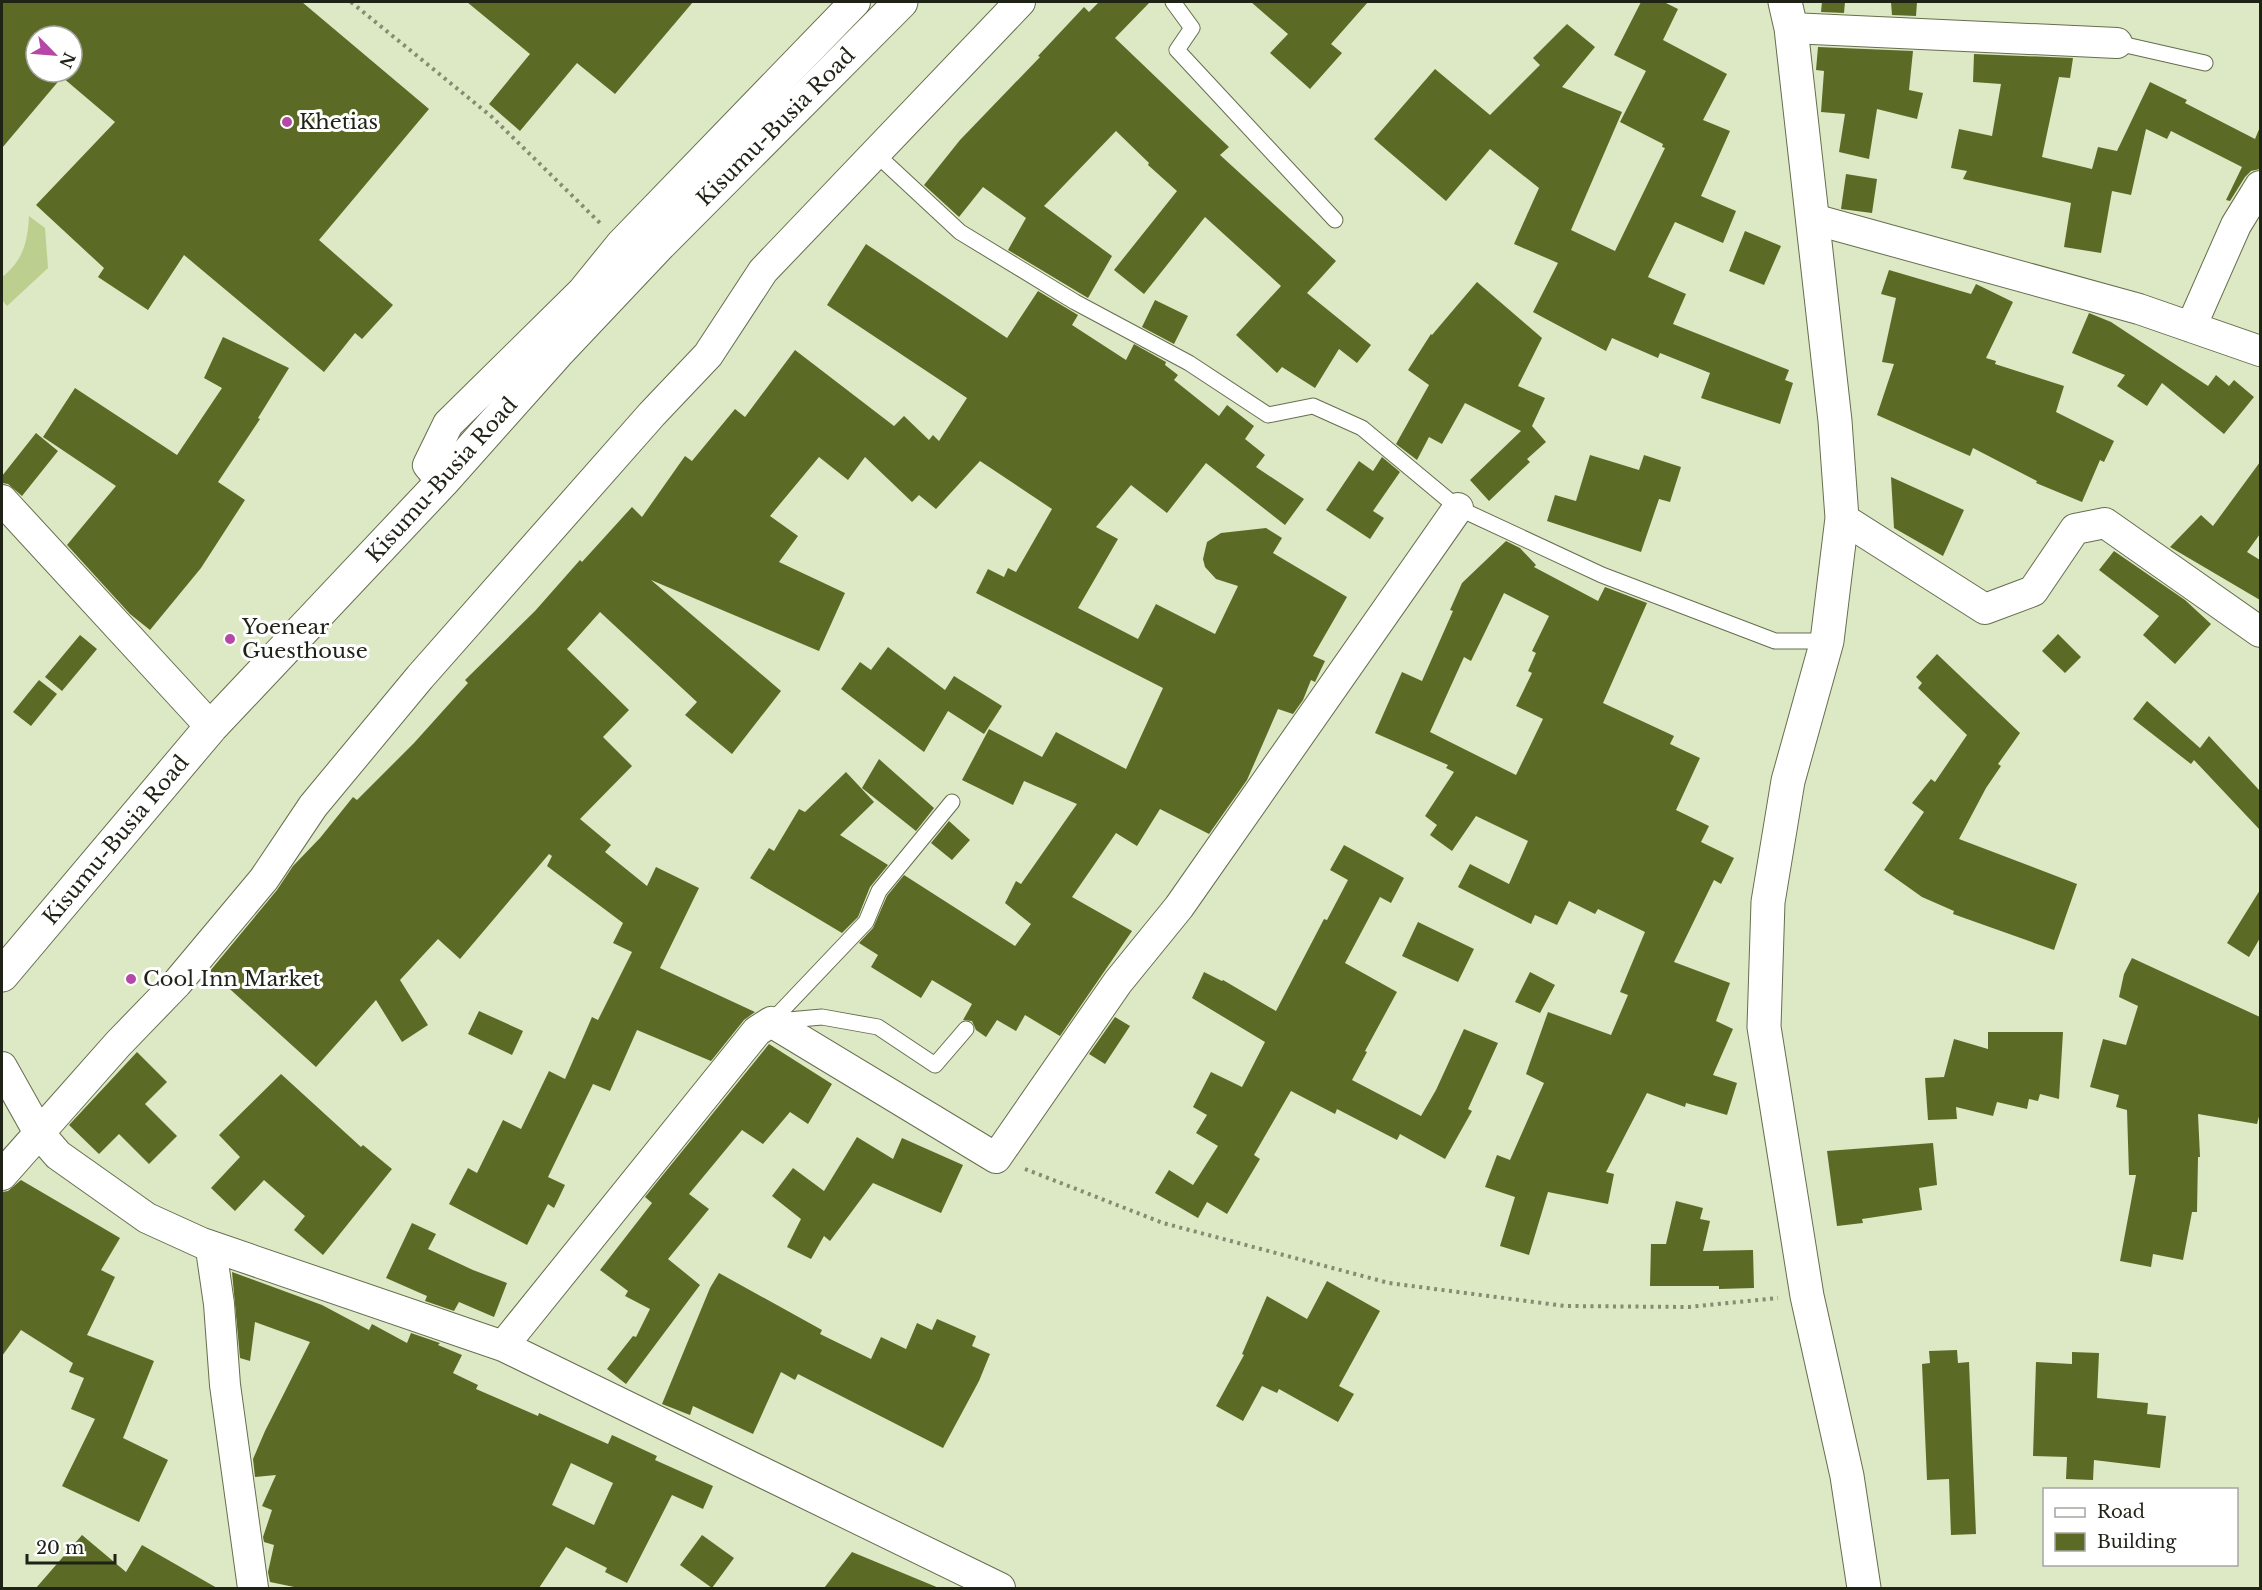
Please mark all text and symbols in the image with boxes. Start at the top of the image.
north arrow [24,24,84,84]
street label: Kisumu-Busia Road [691,42,861,212]
text: N [55,49,80,71]
place label: Khetias [299,109,378,135]
marker: Khetias [280,115,294,129]
street label: Kisumu-Busia Road [361,392,523,568]
place label: Yoenear Guesthouse [241,614,368,664]
marker: Yoenear Guesthouse [223,632,237,646]
street label: Kisumu-Busia Road [37,750,195,930]
place label: Cool Inn Market [143,966,321,992]
marker: Cool Inn Market [124,972,138,986]
legend [2043,1488,2238,1566]
text: Road [2097,1501,2145,1523]
scale bar [27,1527,116,1565]
text: Building [2097,1531,2176,1553]
text: 20 m [36,1537,84,1559]

